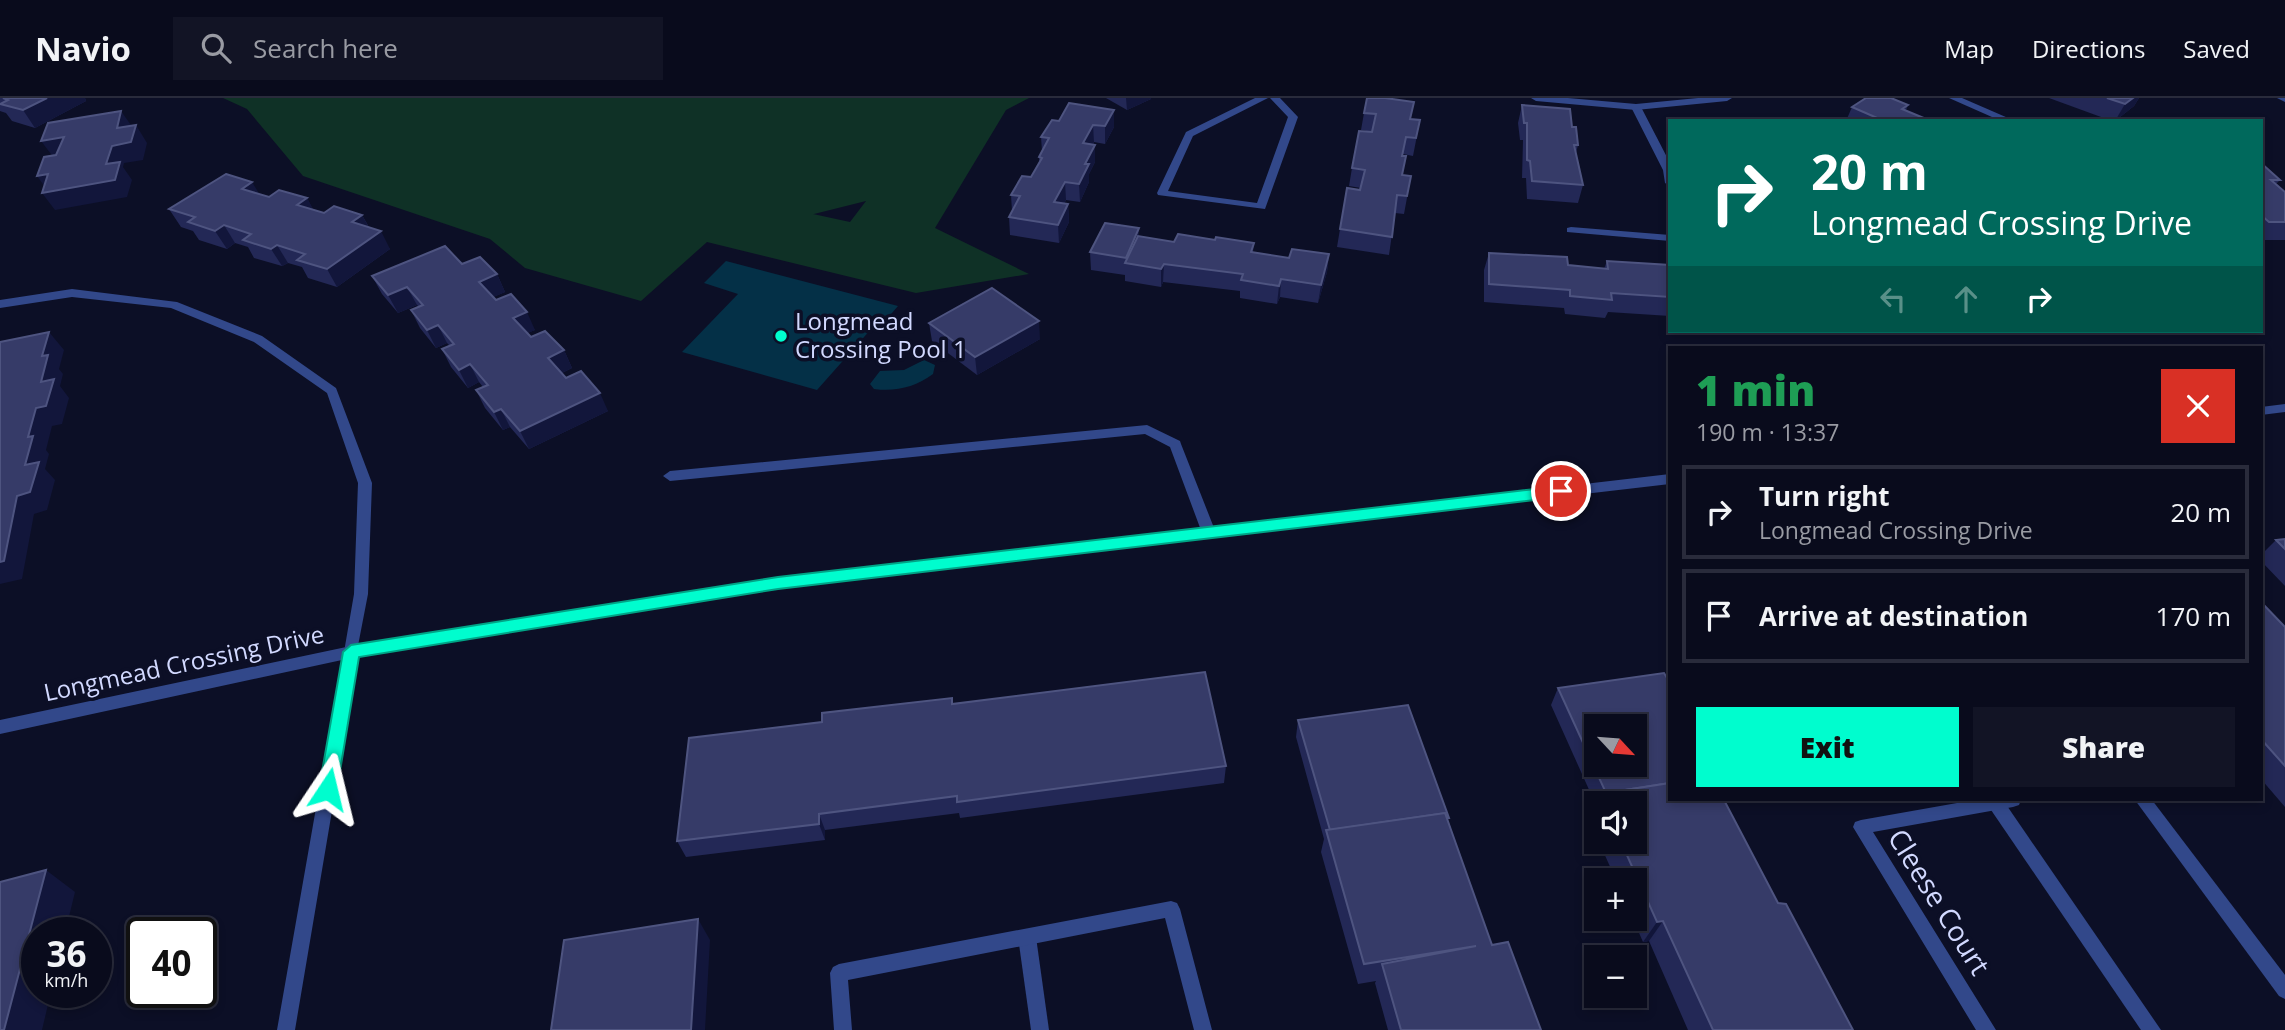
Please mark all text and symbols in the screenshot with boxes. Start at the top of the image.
search box [173,17,663,80]
text: Navio [35,26,131,71]
icon: search [197,29,235,67]
text: Search here [253,30,398,66]
text: Map [1944,32,1994,65]
text: Directions [2032,32,2145,65]
text: Saved [2183,32,2250,65]
text: 20 m [1811,138,1928,204]
icon: right [1696,147,1787,238]
text: Longmead Crossing Drive [1811,201,2192,244]
icon: left [1874,280,1912,318]
icon: ahead [1947,280,1985,318]
icon: right [2020,280,2058,318]
place label: Longmead Crossing Pool 1 [795,304,967,365]
marker: Longmead Crossing Pool 1 [773,328,789,344]
text: 1 min [1696,361,1815,418]
button: close [2161,369,2235,443]
text: 190 m · 13:37 [1696,416,1839,448]
pin [1531,461,1591,521]
icon: arrive [1542,472,1580,510]
text: Turn right [1759,478,1890,514]
icon: right [1700,493,1738,531]
text: 20 m [2170,494,2231,530]
text: Longmead Crossing Drive [1759,514,2033,546]
icon: arrive [1700,597,1738,635]
text: Arrive at destination [1759,598,2028,634]
text: 170 m [2156,598,2231,634]
street label: Longmead Crossing Drive [41,617,327,708]
button: Exit [1696,707,1959,787]
button: Share [1973,707,2235,787]
north arrow [1584,714,1647,777]
map controls [1584,714,1647,1008]
position arrow [291,752,365,826]
button: sound [1584,791,1647,854]
street label: Cleese Court [1880,821,2000,982]
button: + [1584,868,1647,931]
speed limit sign: 40 [126,917,217,1008]
text: 36 [46,930,87,977]
button: − [1584,945,1647,1008]
text: km/h [45,968,88,992]

